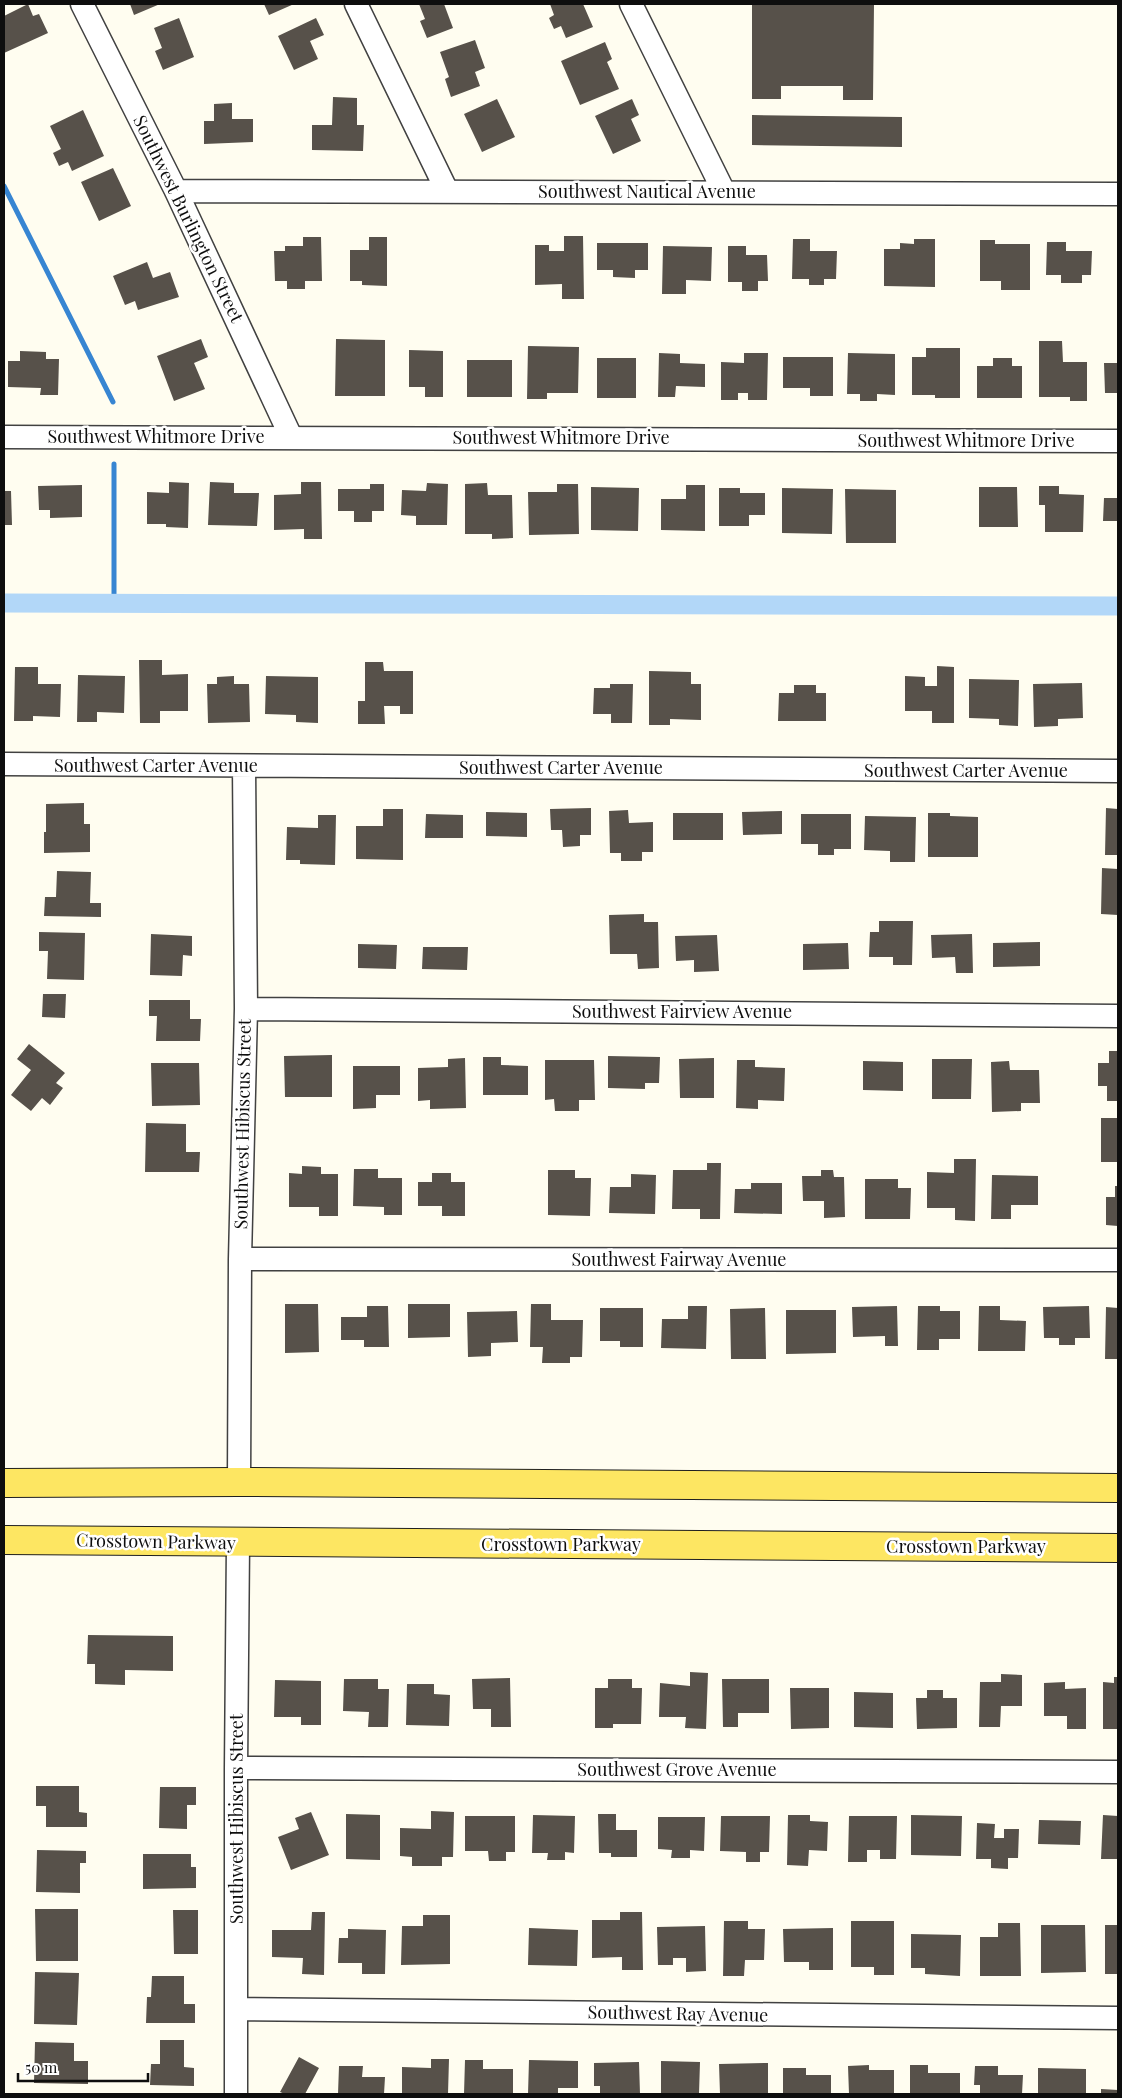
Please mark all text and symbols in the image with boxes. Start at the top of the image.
street label: Southwest Burlington Street [128,111,250,327]
street label: Southwest Nautical Avenue [538,179,756,203]
street label: Southwest Whitmore Drive [47,424,265,448]
street label: Southwest Whitmore Drive [452,425,670,449]
street label: Southwest Whitmore Drive [857,428,1075,452]
street label: Southwest Carter Avenue [54,753,258,777]
street label: Southwest Carter Avenue [459,755,663,779]
street label: Southwest Carter Avenue [864,758,1068,782]
street label: Southwest Fairview Avenue [572,999,792,1023]
street label: Southwest Hibiscus Street [228,1018,256,1230]
street label: Southwest Fairway Avenue [572,1247,786,1271]
street label: Crosstown Parkway [76,1528,236,1554]
street label: Crosstown Parkway [481,1532,641,1556]
street label: Crosstown Parkway [886,1534,1046,1558]
street label: Southwest Hibiscus Street [224,1713,248,1924]
street label: Southwest Grove Avenue [577,1757,777,1781]
street label: Southwest Ray Avenue [588,1999,769,2027]
scale bar [18,2050,148,2082]
text: 50 m [25,2057,58,2077]

